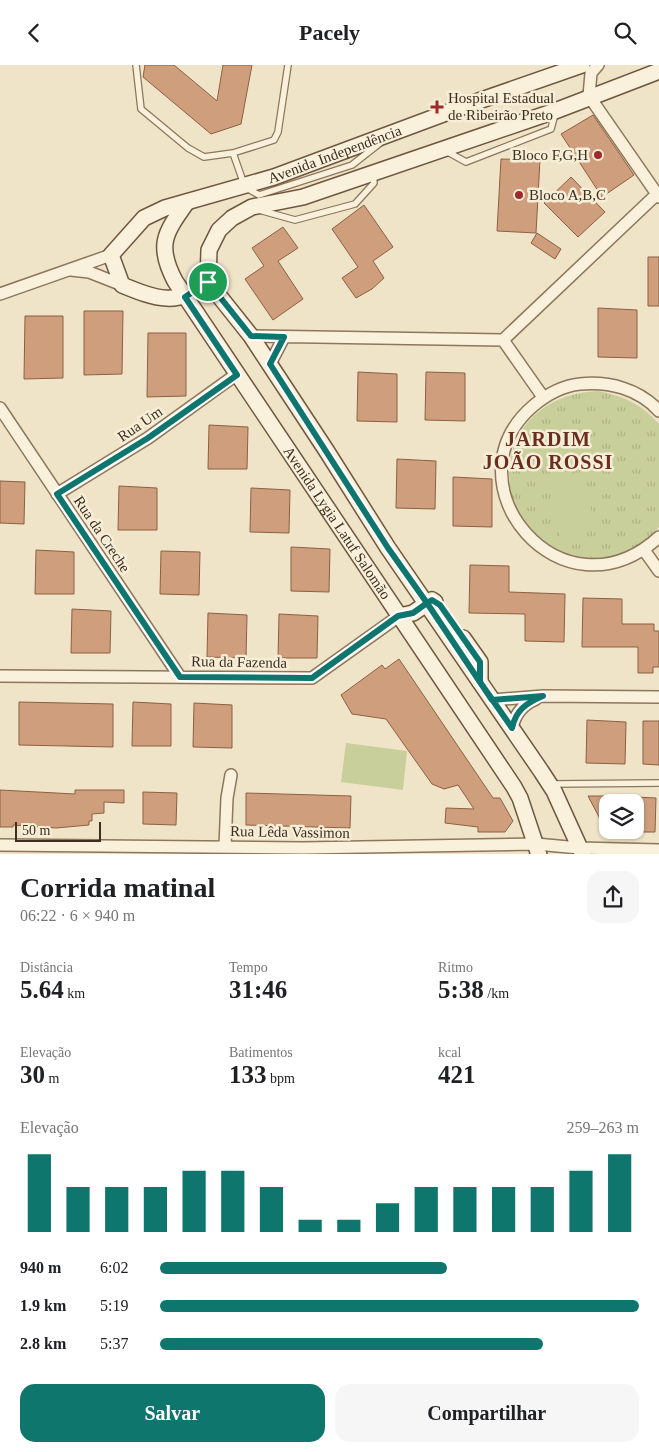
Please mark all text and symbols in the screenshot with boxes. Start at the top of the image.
icon: back [20,19,48,47]
icon: search [611,19,639,47]
text: Pacely [299,20,360,45]
place label: Hospital Estadual de Ribeirão Preto [448,90,554,123]
marker: Hospital Estadual de Ribeirão Preto [430,100,444,114]
street label: Avenida Independência [266,122,404,186]
place label: Bloco F,G,H [512,147,588,163]
marker: Bloco F,G,H [592,149,604,161]
place label: Bloco A,B,C [529,187,606,203]
marker: Bloco A,B,C [513,189,525,201]
pin [187,261,229,303]
icon: arrive [194,268,222,296]
street label: Rua Um [115,403,166,445]
district label: JARDIM JOÃO ROSSI [483,428,613,473]
street label: Avenida Lygia Latuf Salomão [280,444,394,602]
street label: Rua da Creche [71,493,134,575]
street label: Rua da Fazenda [191,653,287,671]
map controls [599,794,644,839]
button: layers [599,794,644,839]
scale bar [15,819,101,843]
text: 50 m [22,823,50,838]
street label: Rua Lêda Vassimon [230,823,350,841]
button: share [587,871,639,923]
text: Corrida matinal [20,872,215,903]
text: 06:22 · 6 × 940 m [20,907,135,924]
text: Distância [20,960,73,975]
text: Tempo [229,960,268,975]
text: Ritmo [438,960,473,975]
text: 5.64 [20,976,64,1003]
text: 31:46 [229,976,287,1003]
text: 5:38 [438,976,484,1003]
text: km [64,986,85,1001]
text: /km [484,986,509,1001]
text: Elevação [20,1045,71,1060]
text: Batimentos [229,1045,293,1060]
text: kcal [438,1045,461,1060]
text: 30 [20,1061,45,1088]
text: 133 [229,1061,267,1088]
text: 421 [438,1061,476,1088]
text: m [45,1071,59,1086]
text: bpm [267,1071,295,1086]
text: Elevação [20,1119,79,1136]
text: 259–263 m [567,1119,639,1136]
text: 940 m [20,1259,61,1276]
text: 6:02 [100,1259,128,1276]
text: 1.9 km [20,1297,66,1314]
text: 5:19 [100,1297,128,1314]
text: 2.8 km [20,1335,66,1352]
text: 5:37 [100,1335,128,1352]
button: Salvar [20,1384,325,1442]
button: Compartilhar [335,1384,639,1442]

